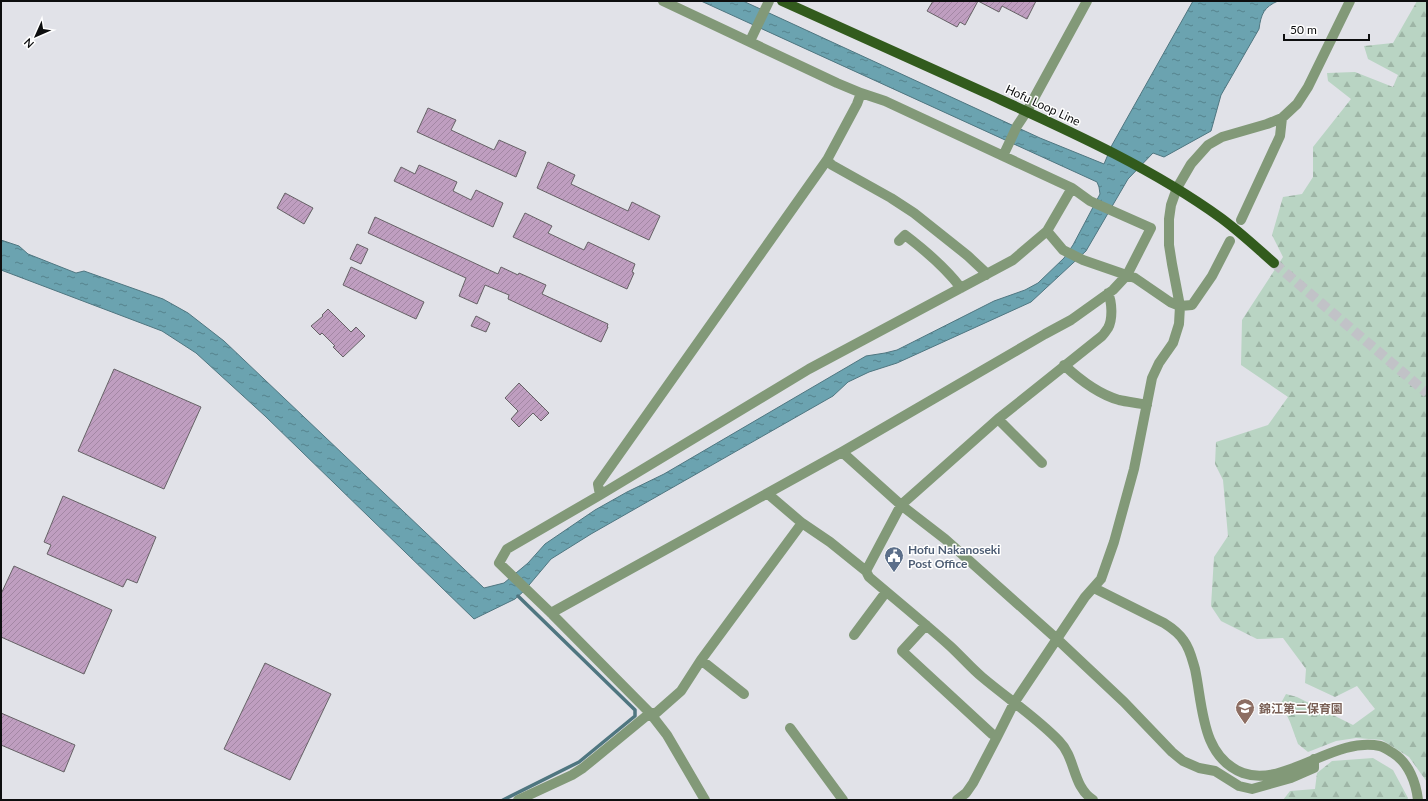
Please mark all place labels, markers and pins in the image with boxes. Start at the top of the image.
place label: Hofu Nakanoseki Post Office [908,542,1000,571]
public building icon: Hofu Nakanoseki Post Office [883,545,905,573]
school or university icon: 錦江第二保育園 [1234,697,1256,725]
place label: 錦江第二保育園 [1258,701,1343,716]

